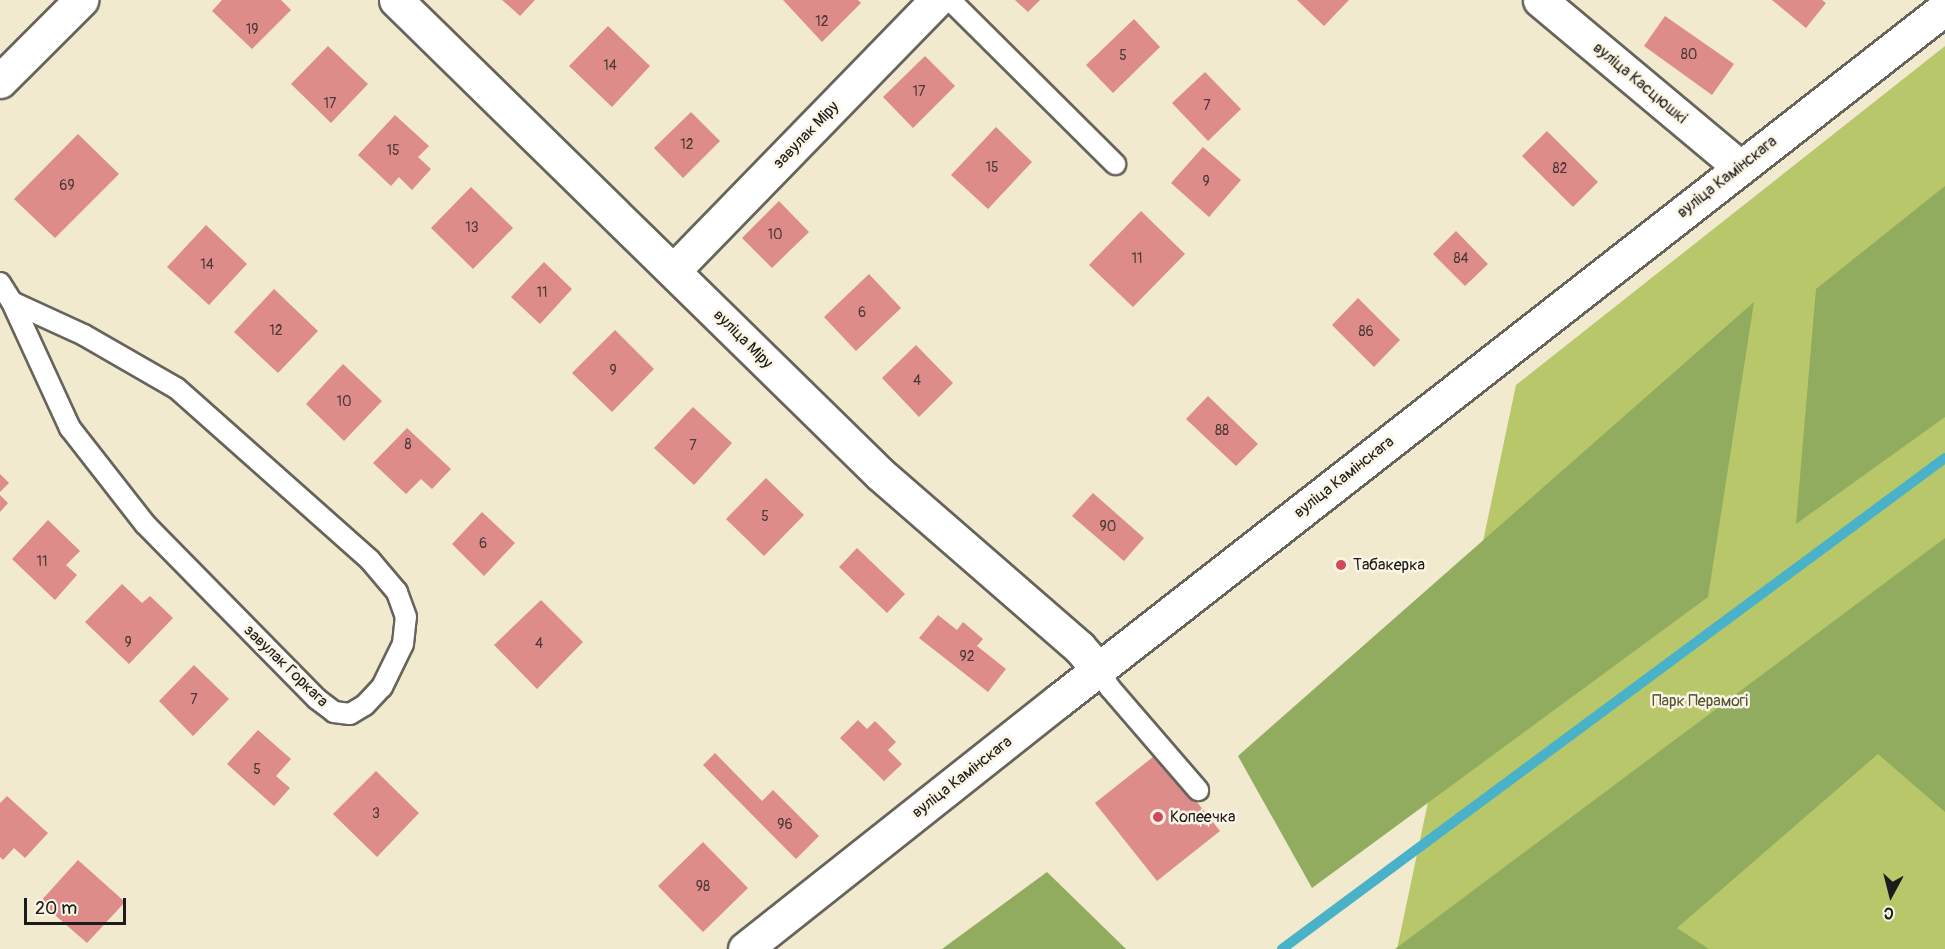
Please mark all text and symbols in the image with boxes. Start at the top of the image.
house number: 12 [815,14,829,30]
house number: 19 [246,22,258,38]
street label: вуліца Касцюшкі [1589,38,1691,128]
house number: 80 [1681,47,1697,63]
house number: 5 [1119,48,1127,64]
house number: 14 [603,58,617,74]
house number: 17 [913,84,925,100]
house number: 17 [324,96,336,112]
street label: завулак Міру [769,97,843,173]
house number: 7 [1203,98,1211,114]
street label: вуліца Камінскага [1673,132,1781,222]
house number: 12 [680,137,694,153]
house number: 15 [386,143,400,159]
house number: 15 [985,160,999,176]
house number: 82 [1553,161,1567,177]
house number: 9 [1202,174,1210,190]
house number: 69 [59,178,75,194]
house number: 13 [465,220,479,236]
house number: 10 [767,227,783,243]
house number: 11 [1132,251,1142,267]
house number: 84 [1453,251,1469,267]
house number: 14 [200,257,214,273]
house number: 11 [537,285,547,301]
street label: вуліца Міру [709,305,777,373]
house number: 6 [858,305,866,321]
house number: 12 [269,323,283,339]
house number: 86 [1358,324,1374,340]
house number: 9 [609,363,617,379]
house number: 4 [913,373,921,389]
house number: 10 [336,394,352,410]
house number: 88 [1215,423,1229,439]
street label: вуліца Камінскага [1290,432,1398,522]
house number: 8 [404,437,412,453]
house number: 7 [689,438,697,454]
house number: 5 [761,509,769,525]
house number: 90 [1100,519,1116,535]
house number: 6 [479,536,487,552]
house number: 11 [37,554,47,570]
place label: Табакерка [1353,555,1425,575]
marker: Табакерка [1334,558,1348,572]
street label: завулак Горкага [240,621,332,711]
house number: 9 [124,635,132,651]
house number: 4 [535,636,543,652]
house number: 92 [959,649,975,665]
park label: Парк Перамогі [1652,691,1748,711]
house number: 7 [190,692,198,708]
street label: вуліца Камінскага [908,732,1016,822]
house number: 5 [253,762,261,778]
house number: 3 [372,806,380,822]
place label: Копеечка [1170,807,1235,827]
marker: Копеечка [1151,810,1165,824]
house number: 96 [777,817,793,833]
north arrow [1861,865,1921,925]
house number: 98 [696,879,710,895]
scale bar [27,886,129,924]
text: 20 m [35,897,77,920]
text: С [1883,902,1895,923]

